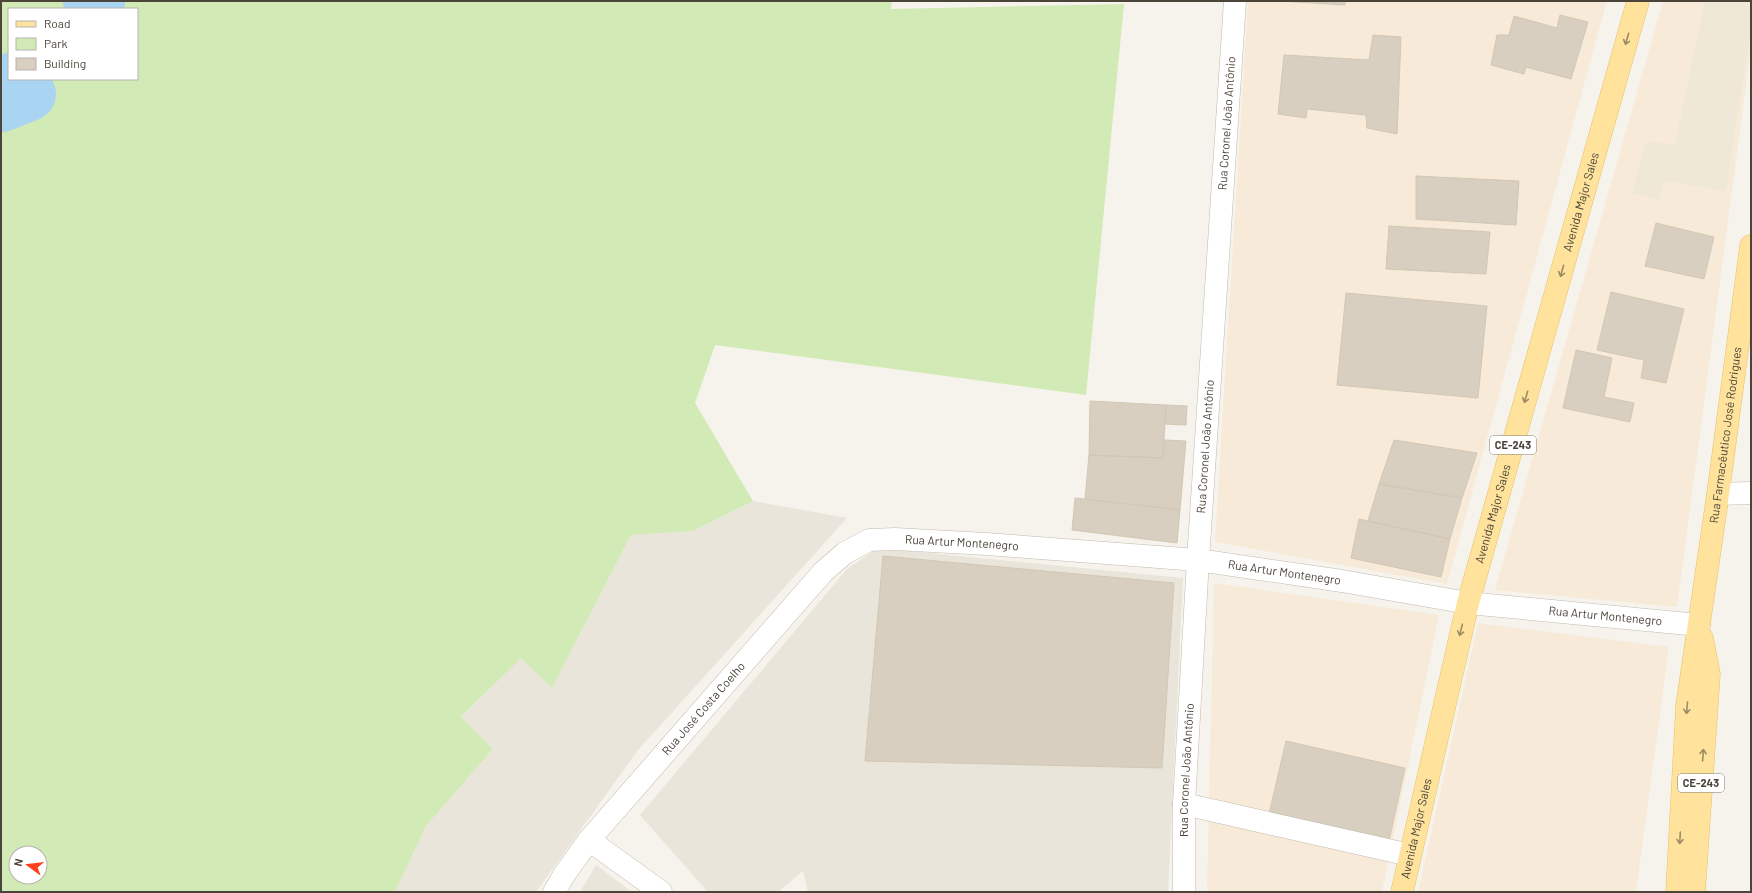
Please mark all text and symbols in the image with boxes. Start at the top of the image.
legend [8,8,138,80]
text: Road [44,16,71,30]
one-way arrow [1623,32,1630,45]
text: Park [44,36,68,50]
text: Building [44,56,86,70]
street label: Rua Coronel João Antônio [1214,56,1237,191]
street label: Avenida Major Sales [1560,150,1601,253]
one-way arrow [1557,265,1565,278]
street label: Rua Farmacêutico José Rodrigues [1706,346,1744,524]
street label: Rua Coronel João Antônio [1193,379,1216,514]
one-way arrow [1522,390,1529,403]
road number: CE-243 [1490,436,1536,454]
street label: Avenida Major Sales [1472,462,1513,565]
street label: Rua Artur Montenegro [905,532,1020,552]
street label: Rua Artur Montenegro [1227,556,1342,587]
street label: Rua Artur Montenegro [1548,603,1663,627]
one-way arrow [1457,623,1464,636]
street label: Rua José Costa Coelho [658,659,747,757]
one-way arrow [1683,701,1690,714]
street label: Rua Coronel João Antônio [1176,703,1196,837]
one-way arrow [1699,749,1706,762]
road number: CE-243 [1678,774,1724,792]
street label: Avenida Major Sales [1397,777,1434,880]
one-way arrow [1676,831,1683,844]
north arrow [8,845,48,885]
text: N [11,857,25,868]

